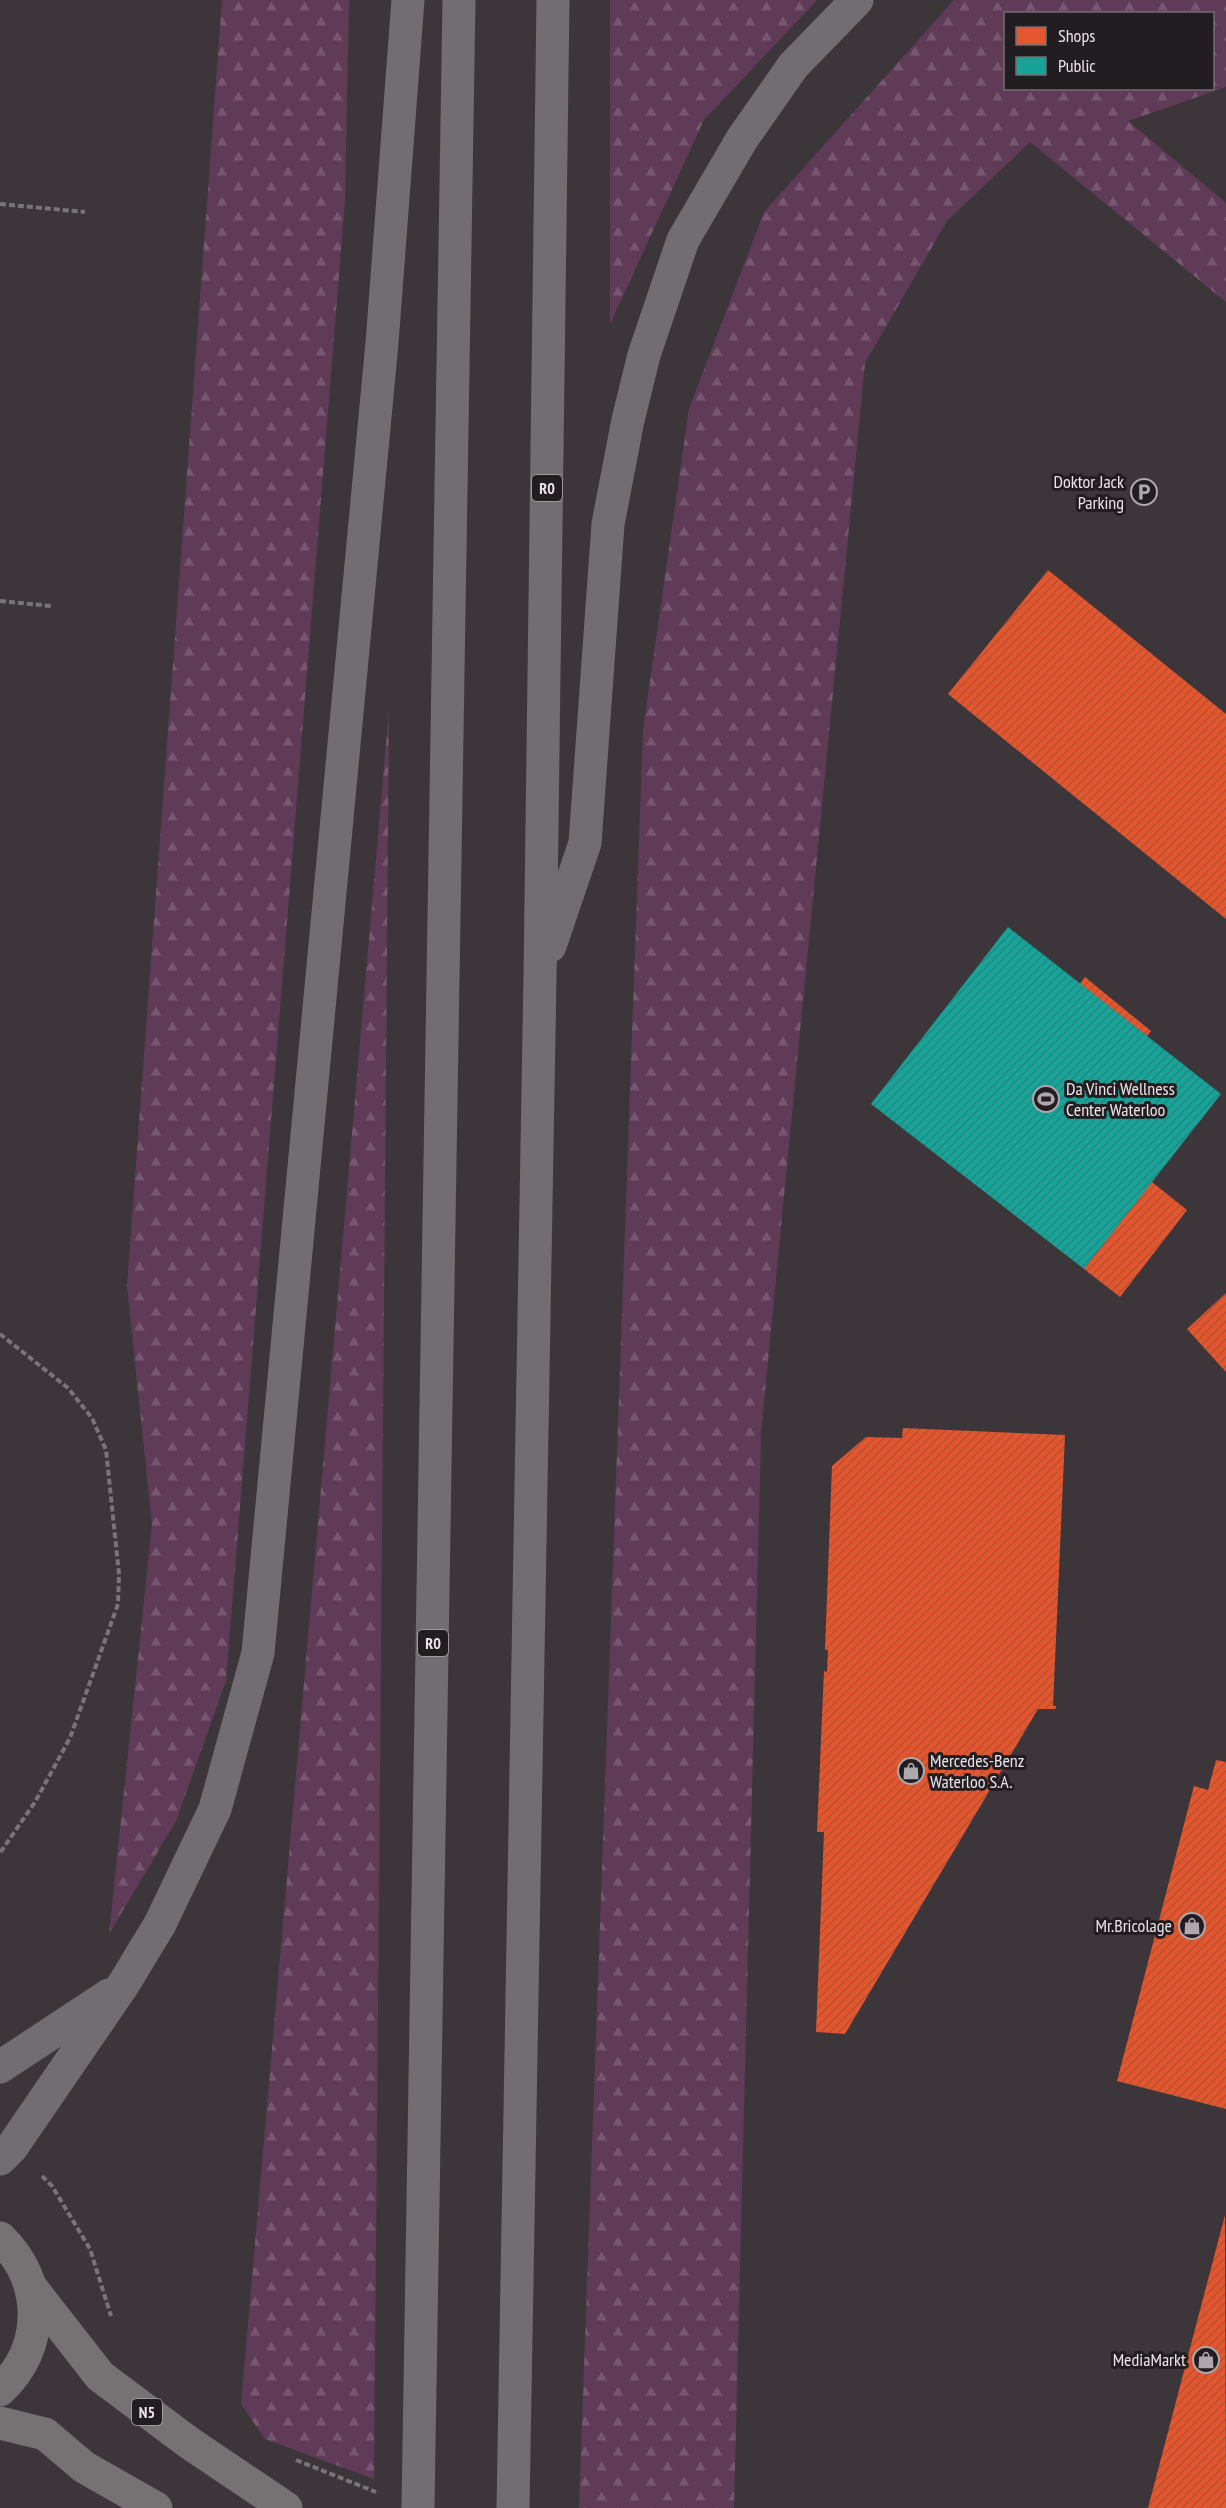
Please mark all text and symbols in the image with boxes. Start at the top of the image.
legend [1004,12,1214,90]
text: Shops [1058,24,1095,47]
text: Public [1058,54,1096,77]
place label: Doktor Jack Parking [1054,470,1124,514]
road number: R0 [532,475,562,501]
parking icon: Doktor Jack Parking [1129,477,1159,507]
place label: Da Vinci Wellness Center Waterloo [1066,1077,1175,1121]
sports icon: Da Vinci Wellness Center Waterloo [1031,1084,1061,1114]
road number: R0 [418,1630,448,1656]
place label: Mercedes-Benz Waterloo S.A. [930,1749,1024,1793]
shop icon: Mercedes-Benz Waterloo S.A. [896,1756,926,1786]
shop icon: Mr.Bricolage [1177,1911,1207,1941]
place label: Mr.Bricolage [1096,1914,1172,1937]
shop icon: MediaMarkt [1191,2345,1221,2375]
place label: MediaMarkt [1113,2348,1186,2371]
road number: N5 [132,2399,162,2425]

